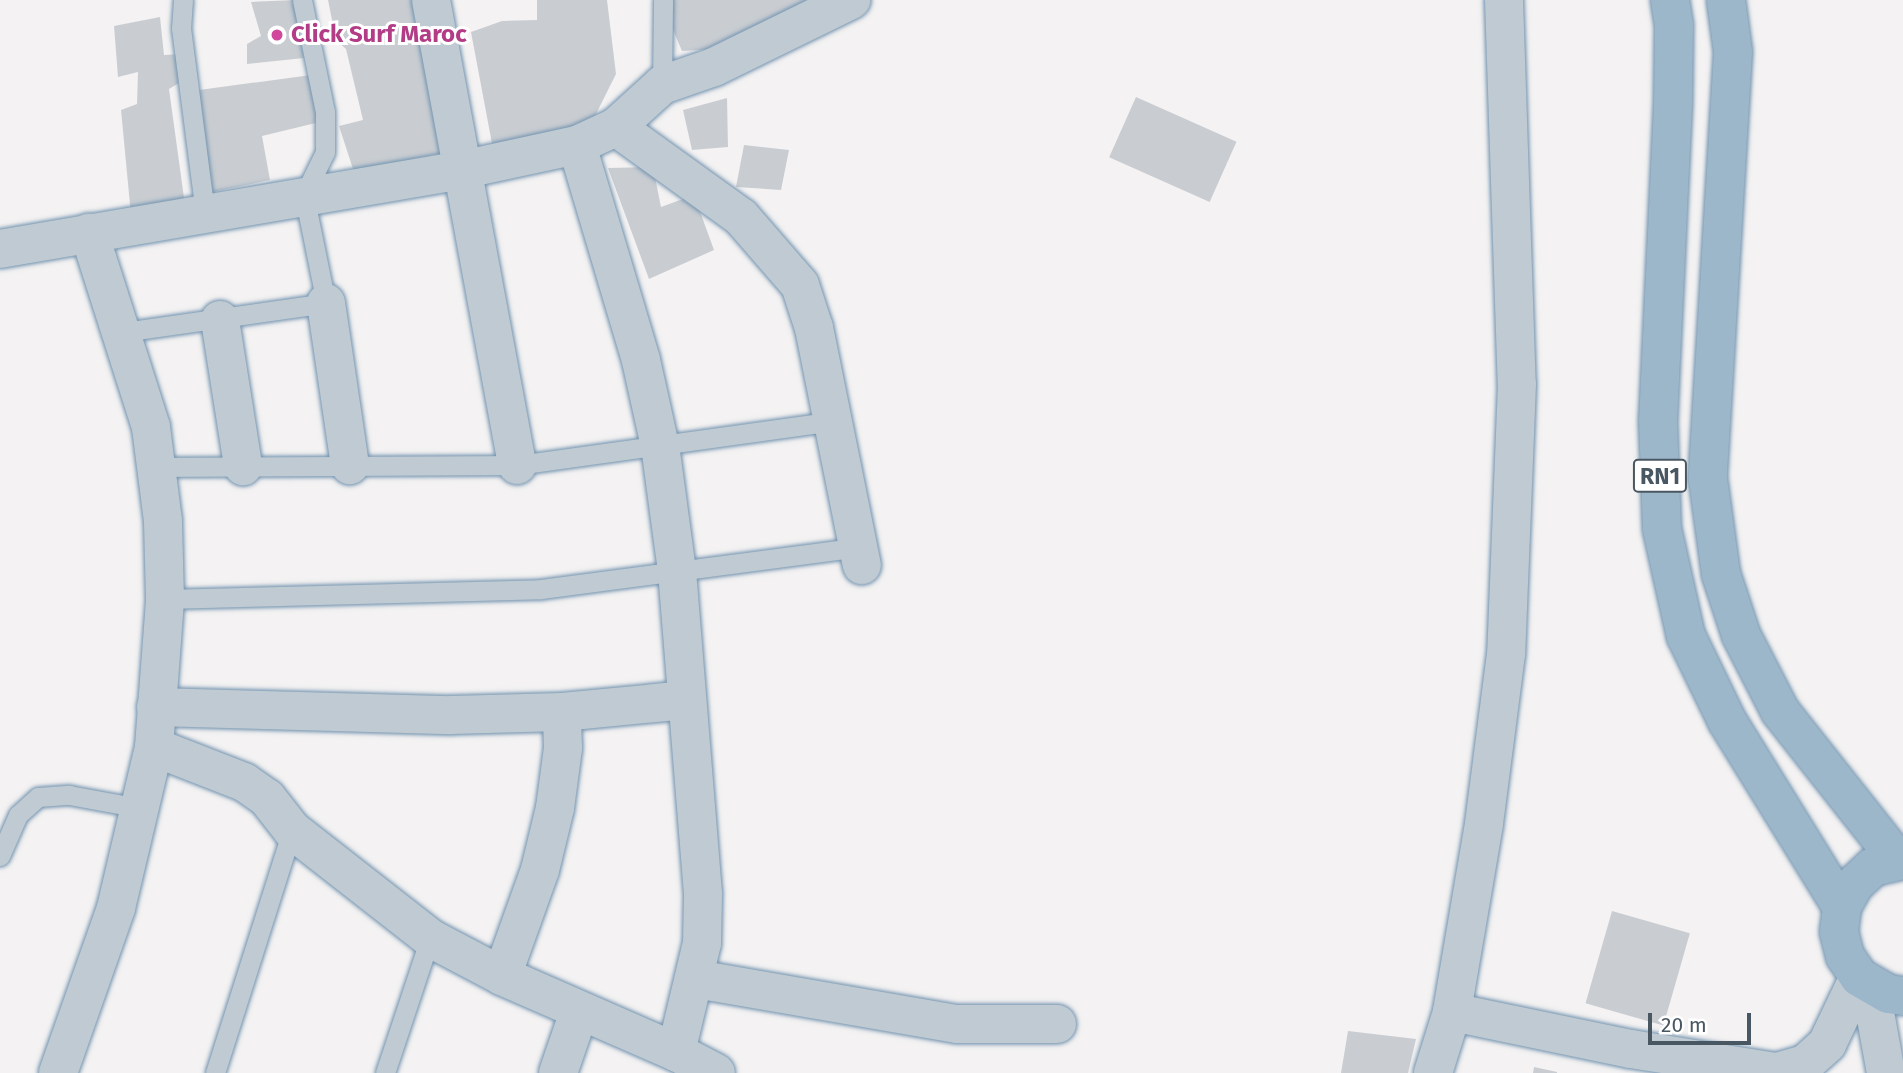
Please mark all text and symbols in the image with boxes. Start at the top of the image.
place label: Click Surf Maroc [291,21,467,49]
marker: Click Surf Maroc [269,27,285,43]
road number: RN1 [1632,456,1688,496]
scale bar [1651,1000,1754,1044]
text: 20 m [1661,1012,1707,1038]

